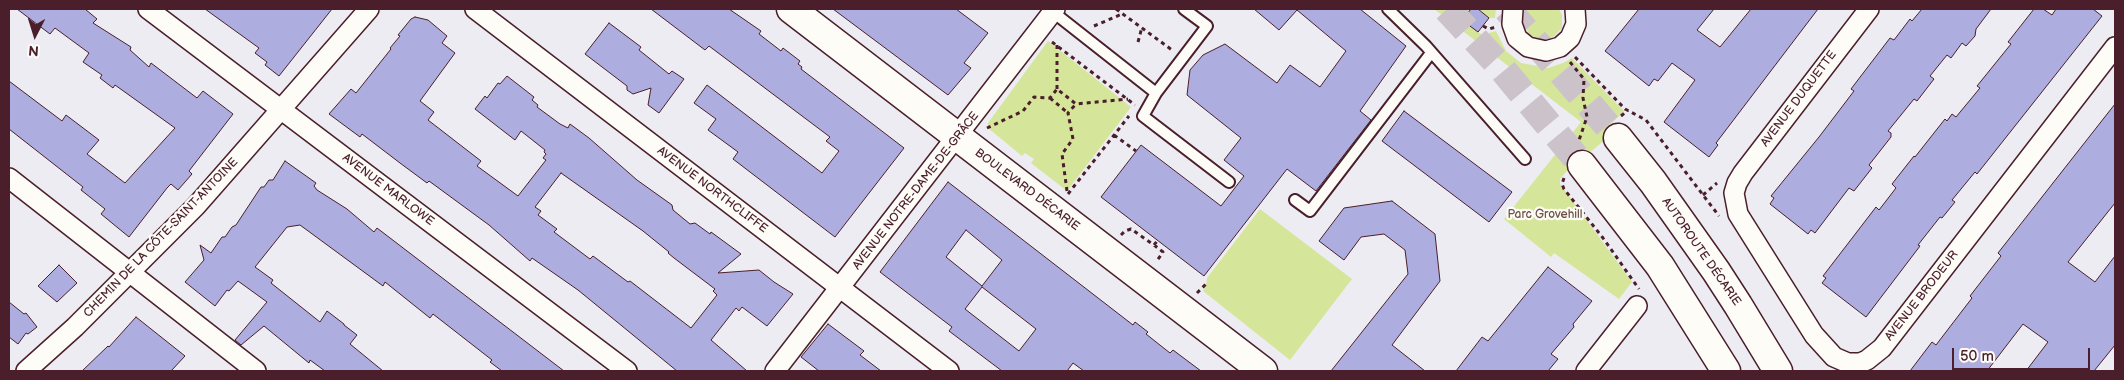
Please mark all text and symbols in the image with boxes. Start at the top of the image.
north arrow [10,10,60,60]
text: N [28,42,40,59]
street label: AVENUE DUQUETTE [1758,48,1840,150]
street label: AVENUE NOTRE-DAME-DE-GRÂCE [850,109,982,273]
street label: AVENUE NORTHCLIFFE [654,144,770,236]
street label: BOULEVARD DÉCARIE [972,146,1082,234]
street label: AVENUE MARLOWE [339,151,437,229]
street label: CHEMIN DE LA CÔTE-SAINT-ANTOINE [81,155,241,321]
street label: AUTOROUTE DÉCARIE [1658,195,1744,309]
park label: Parc Grovehill [1508,208,1582,222]
street label: AVENUE BRODEUR [1882,248,1962,344]
scale bar [1954,338,2092,370]
text: 50 m [1960,347,1994,366]

